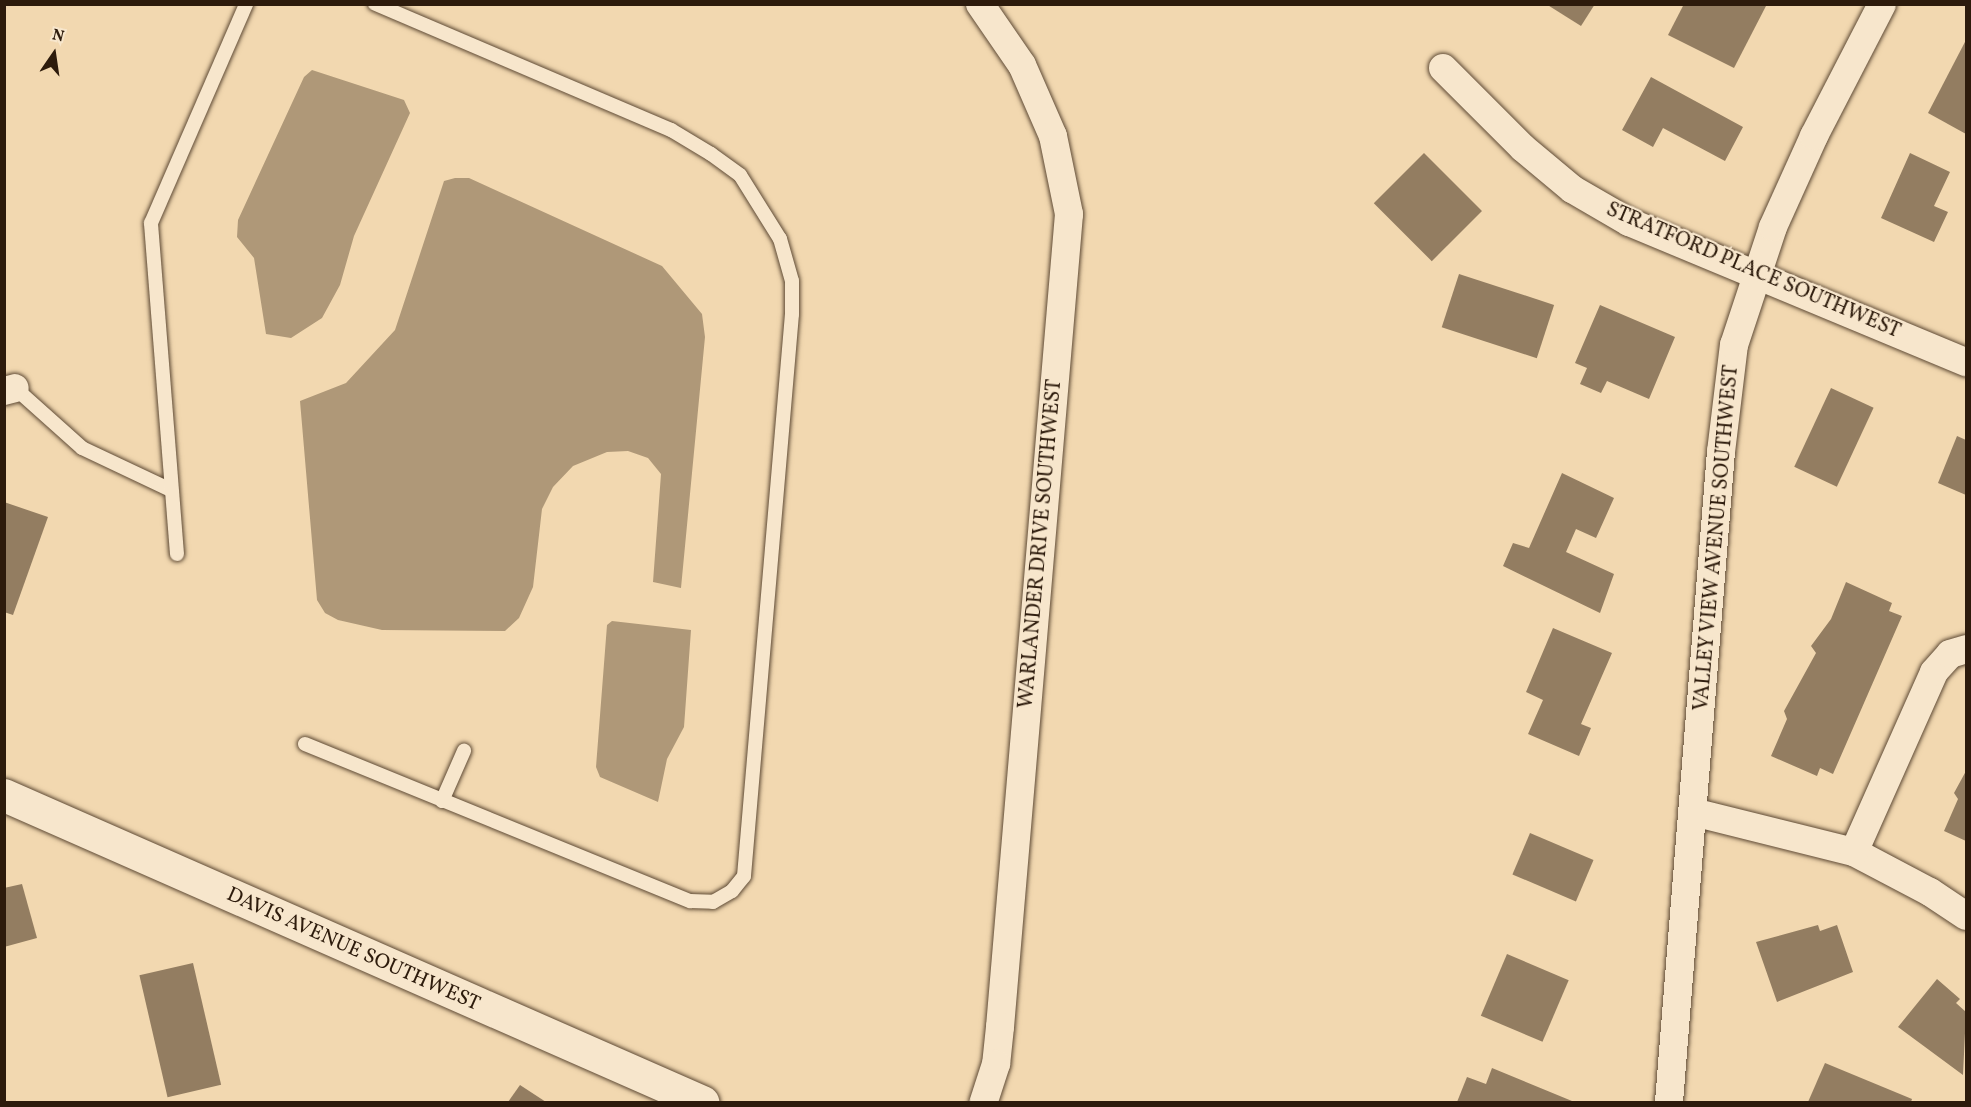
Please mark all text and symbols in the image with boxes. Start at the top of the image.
north arrow [24,24,84,84]
text: N [50,24,66,48]
street label: STRATFORD PLACE SOUTHWEST [1602,197,1904,345]
street label: VALLEY VIEW AVENUE SOUTHWEST [1689,363,1745,713]
street label: WARLANDER DRIVE SOUTHWEST [1014,378,1068,710]
street label: DAVIS AVENUE SOUTHWEST [222,883,484,1017]

